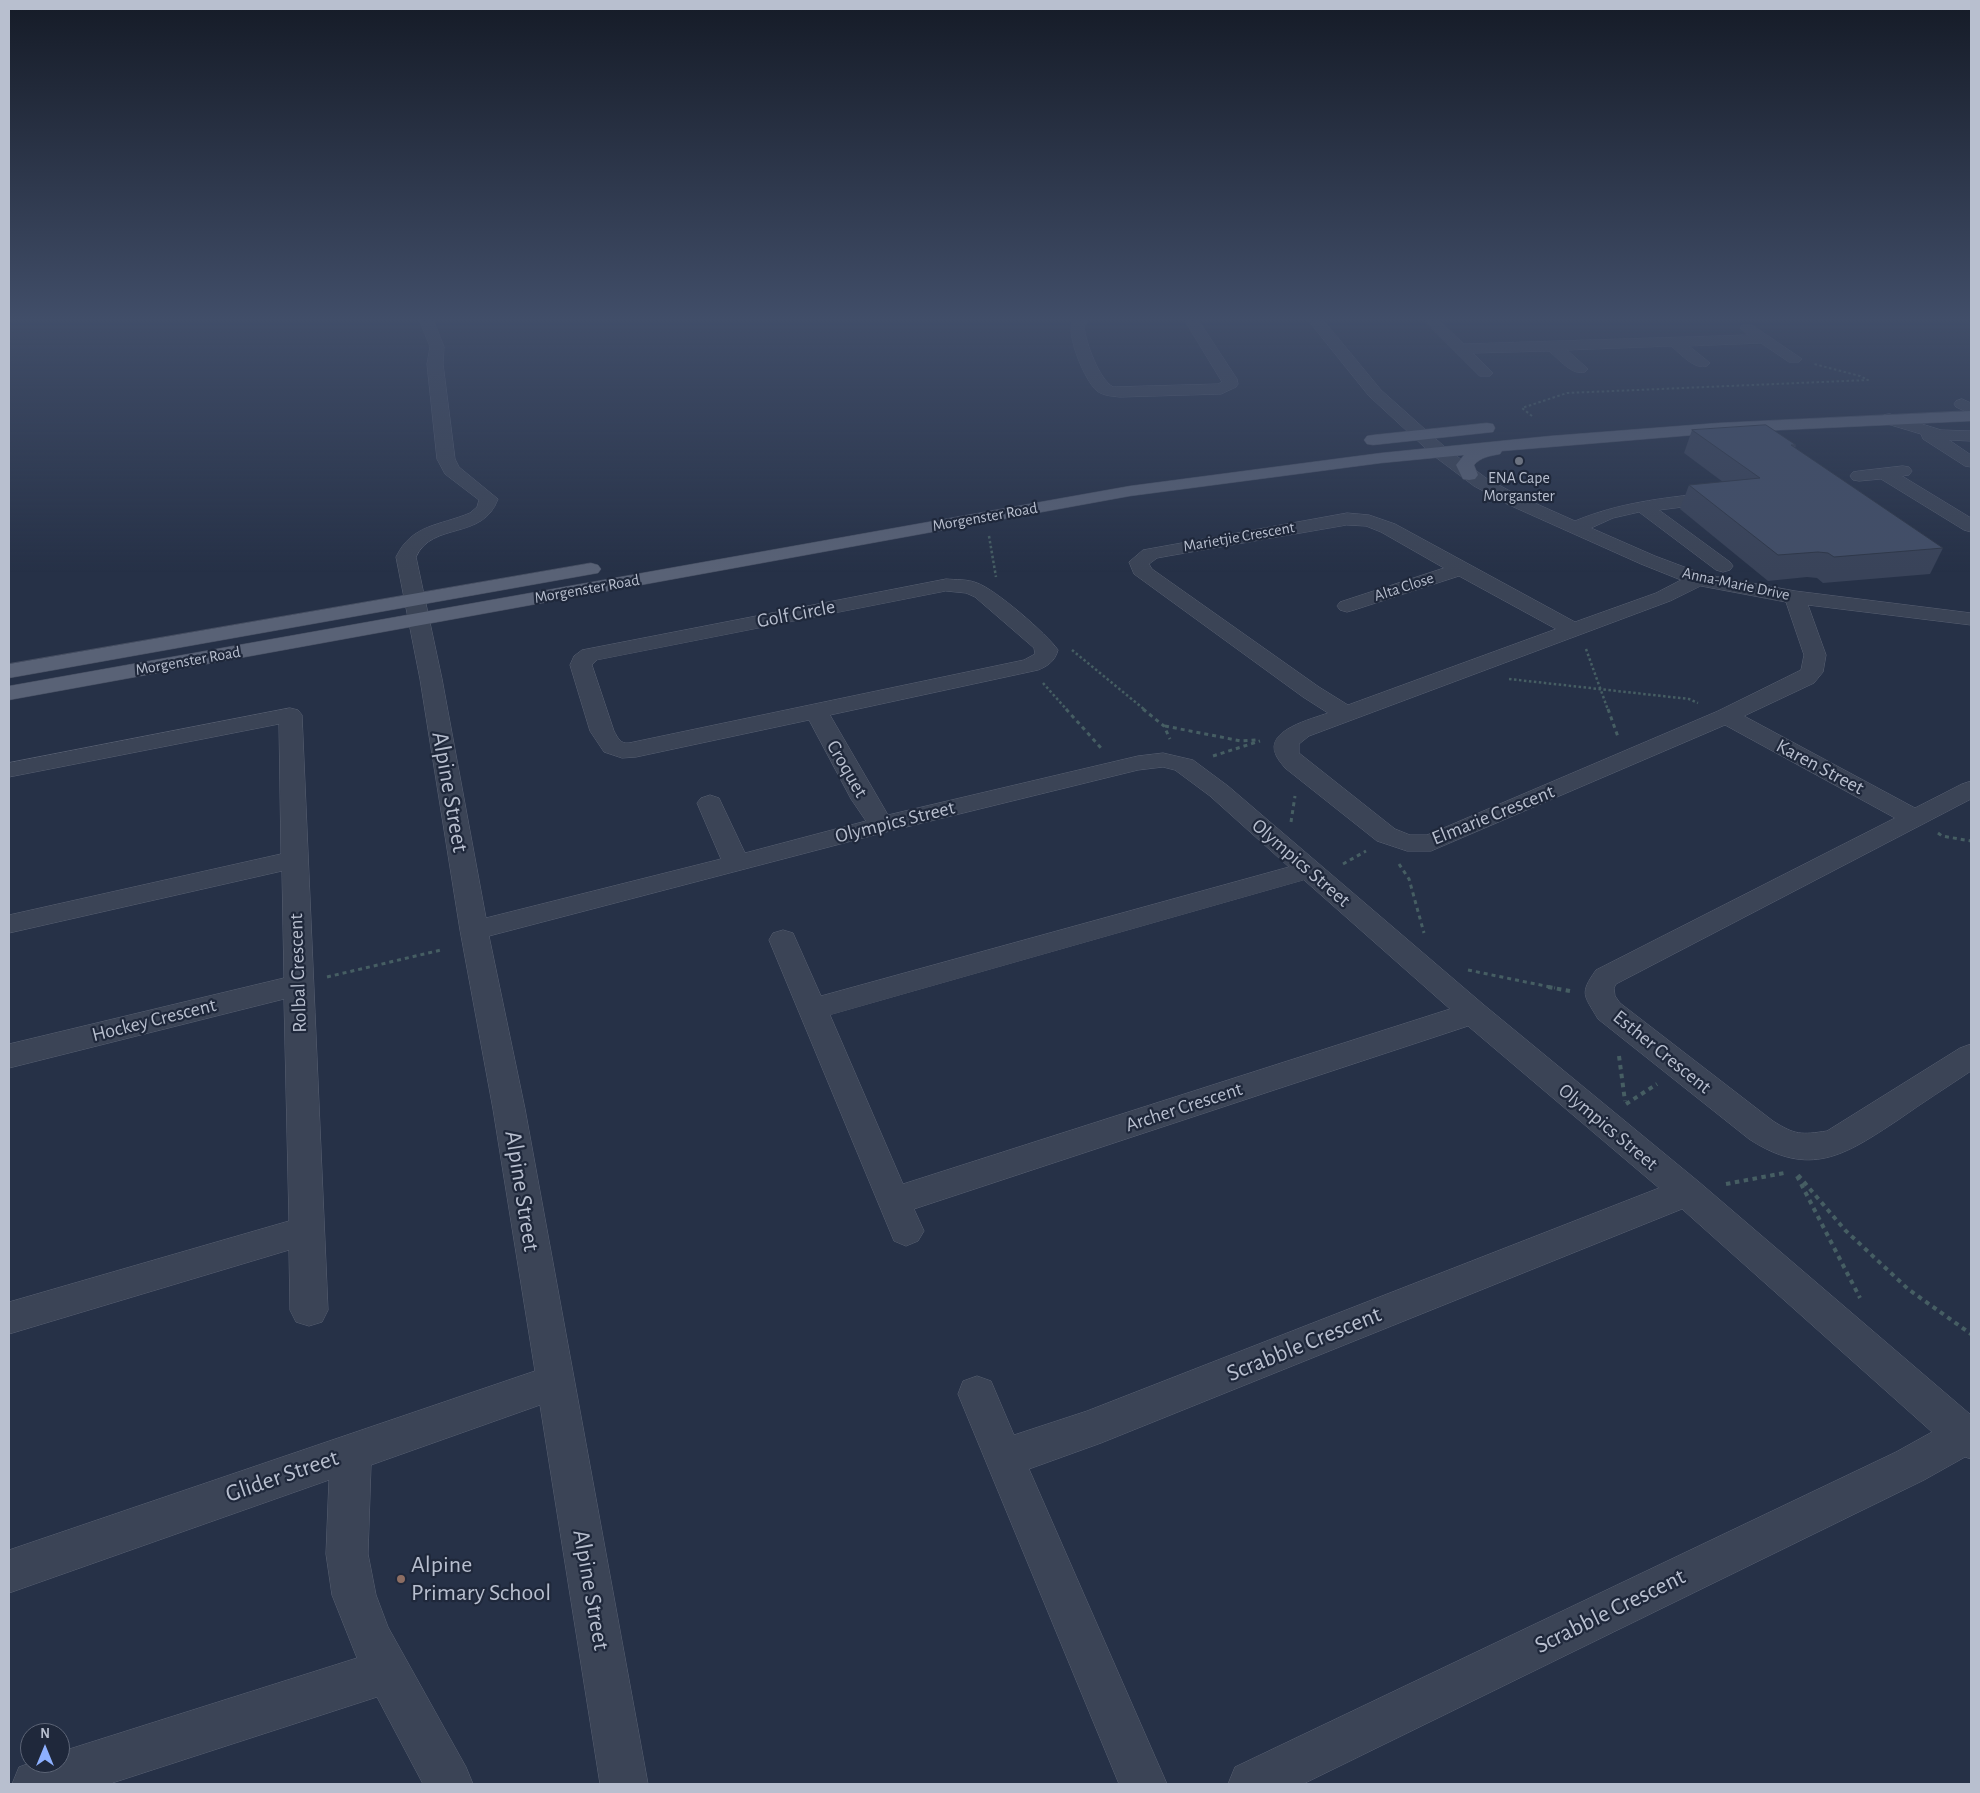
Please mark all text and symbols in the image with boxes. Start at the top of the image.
marker: ENA Cape Morganster [1513,455,1525,467]
place label: ENA Cape Morganster [1483,468,1555,506]
street label: Morgenster Road [931,498,1039,536]
street label: Marietjie Crescent [1182,518,1296,556]
street label: Anna-Marie Drive [1681,563,1791,605]
street label: Alta Close [1372,568,1436,606]
street label: Morgenster Road [533,570,641,608]
street label: Golf Circle [755,595,837,633]
street label: Morgenster Road [134,642,242,680]
street label: Alpine Street [425,730,475,854]
street label: Karen Street [1772,734,1868,800]
street label: Croquet [821,736,873,802]
street label: Elmarie Crescent [1428,780,1558,850]
street label: Olympics Street [833,796,957,848]
street label: Olympics Street [1247,814,1355,912]
street label: Rolbal Crescent [284,913,312,1033]
street label: Hockey Crescent [89,993,219,1047]
street label: Esther Crescent [1608,1005,1716,1099]
street label: Archer Crescent [1122,1077,1246,1137]
street label: Olympics Street [1553,1078,1663,1176]
street label: Alpine Street [498,1129,546,1253]
street label: Scrabble Crescent [1223,1300,1385,1388]
street label: Glider Street [222,1443,342,1509]
street label: Alpine Street [566,1528,616,1652]
place label: Alpine Primary School [411,1551,551,1607]
street label: Scrabble Crescent [1530,1562,1690,1660]
marker: Alpine Primary School [395,1573,407,1585]
north arrow [20,1723,70,1773]
text: N [40,1727,50,1741]

